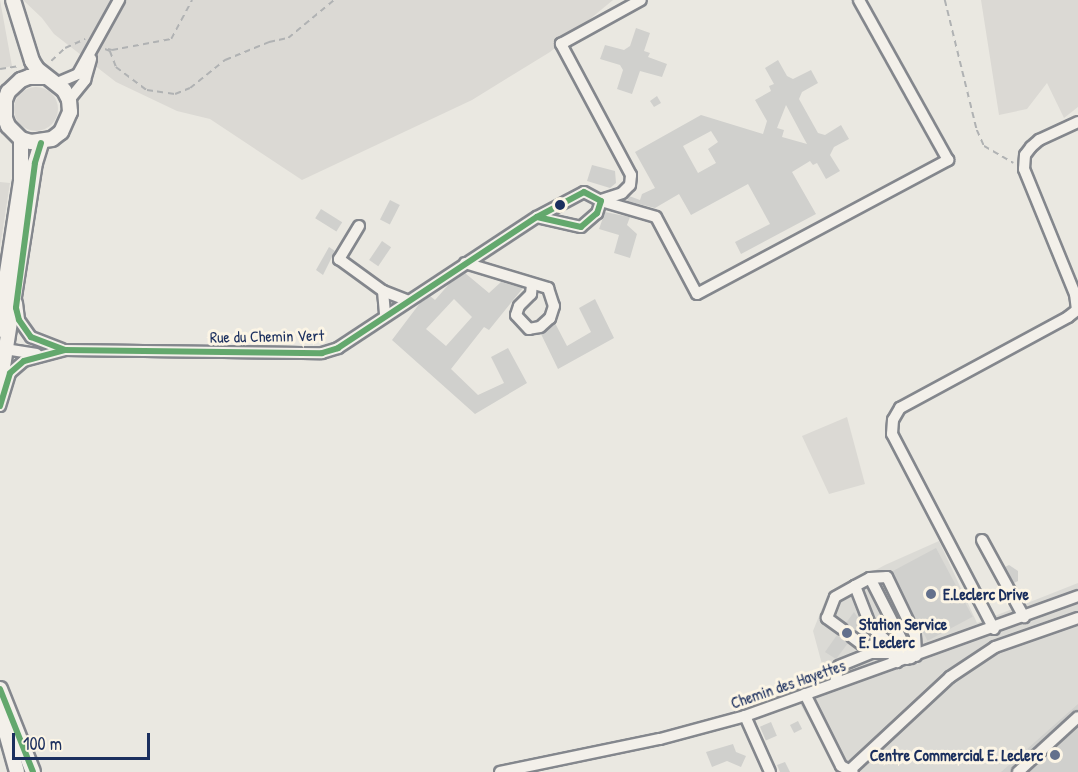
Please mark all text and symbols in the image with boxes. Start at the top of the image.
unlabelled marker [554,199,566,211]
street label: Rue du Chemin Vert [210,325,324,347]
place label: E.Leclerc Drive [943,584,1029,604]
marker: E.Leclerc Drive [924,587,938,601]
place label: Station Service E. Leclerc [859,614,947,652]
marker: Station Service E. Leclerc [840,626,854,640]
street label: Chemin des Hayettes [728,655,848,713]
scale bar [15,721,153,759]
text: 100 m [23,731,62,756]
place label: Centre Commercial E. Leclerc [870,745,1043,765]
marker: Centre Commercial E. Leclerc [1048,748,1062,762]

